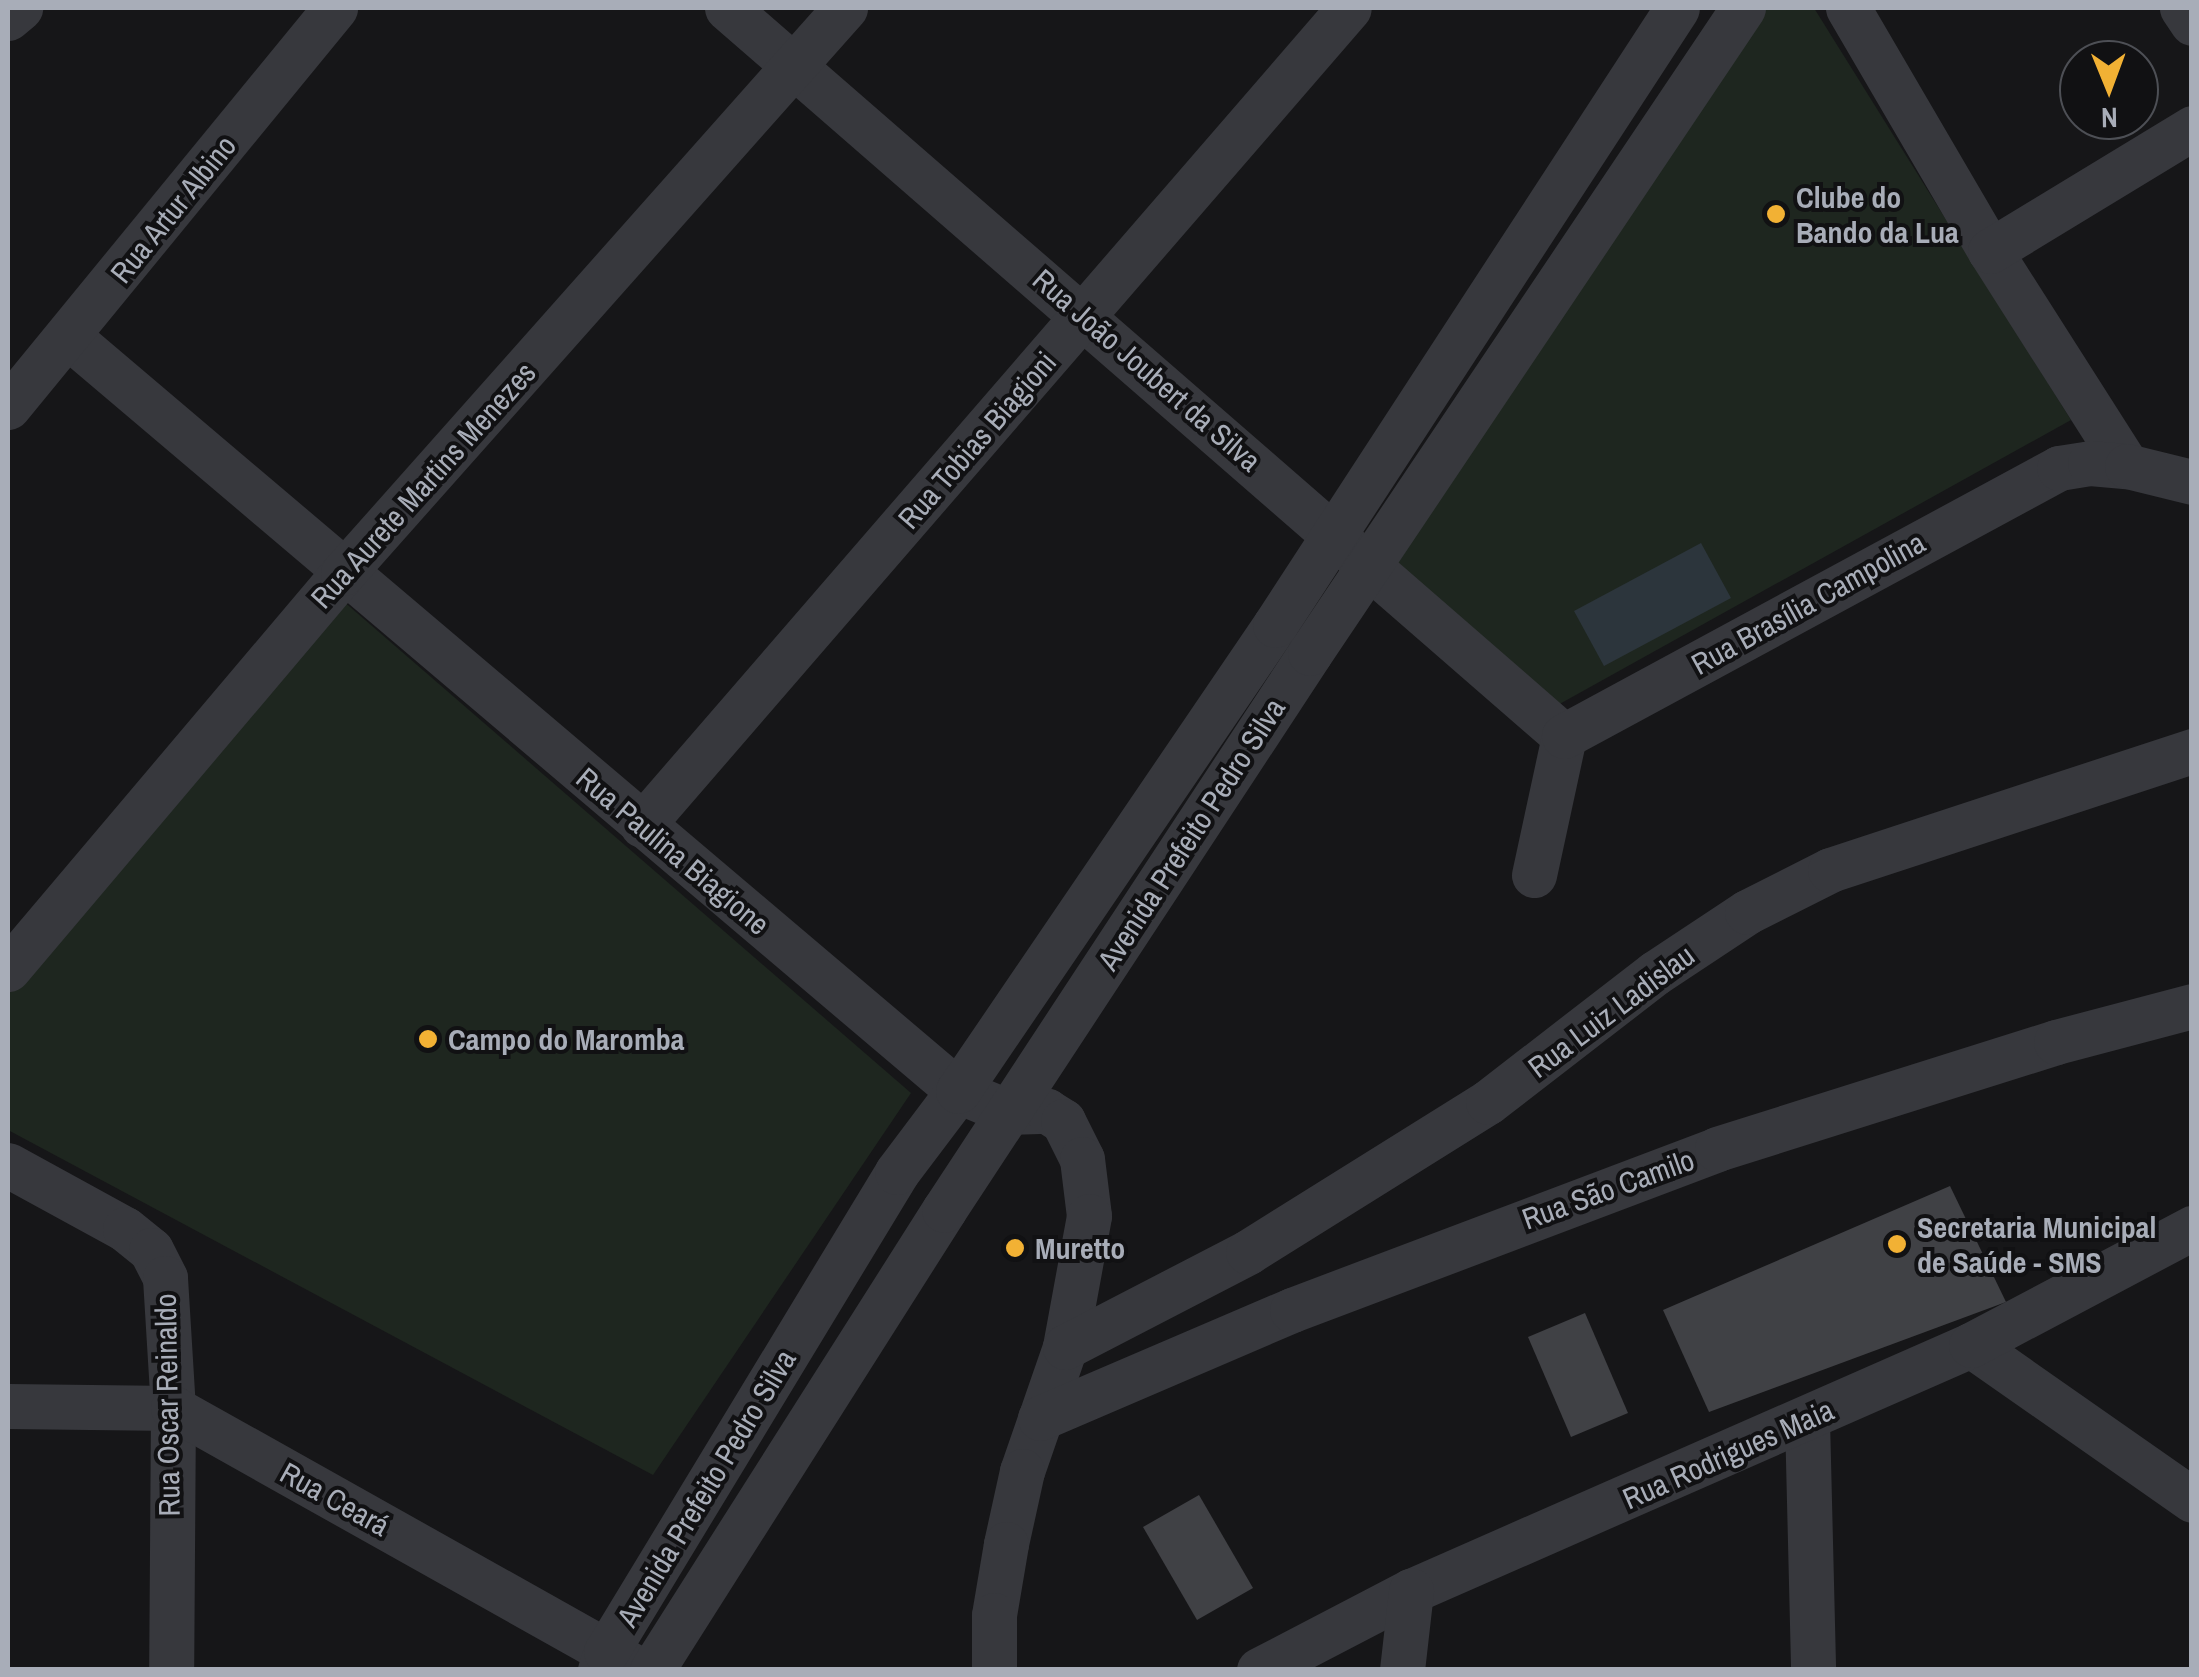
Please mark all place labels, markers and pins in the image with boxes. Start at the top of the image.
place label: Clube do Bando da Lua [1796,179,1959,250]
marker: Clube do Bando da Lua [1765,203,1787,225]
place label: Campo do Maromba [448,1021,684,1057]
marker: Campo do Maromba [417,1028,439,1050]
place label: Secretaria Municipal de Saúde - SMS [1917,1209,2156,1280]
place label: Muretto [1035,1230,1125,1266]
marker: Secretaria Municipal de Saúde - SMS [1886,1233,1908,1255]
marker: Muretto [1004,1237,1026,1259]

